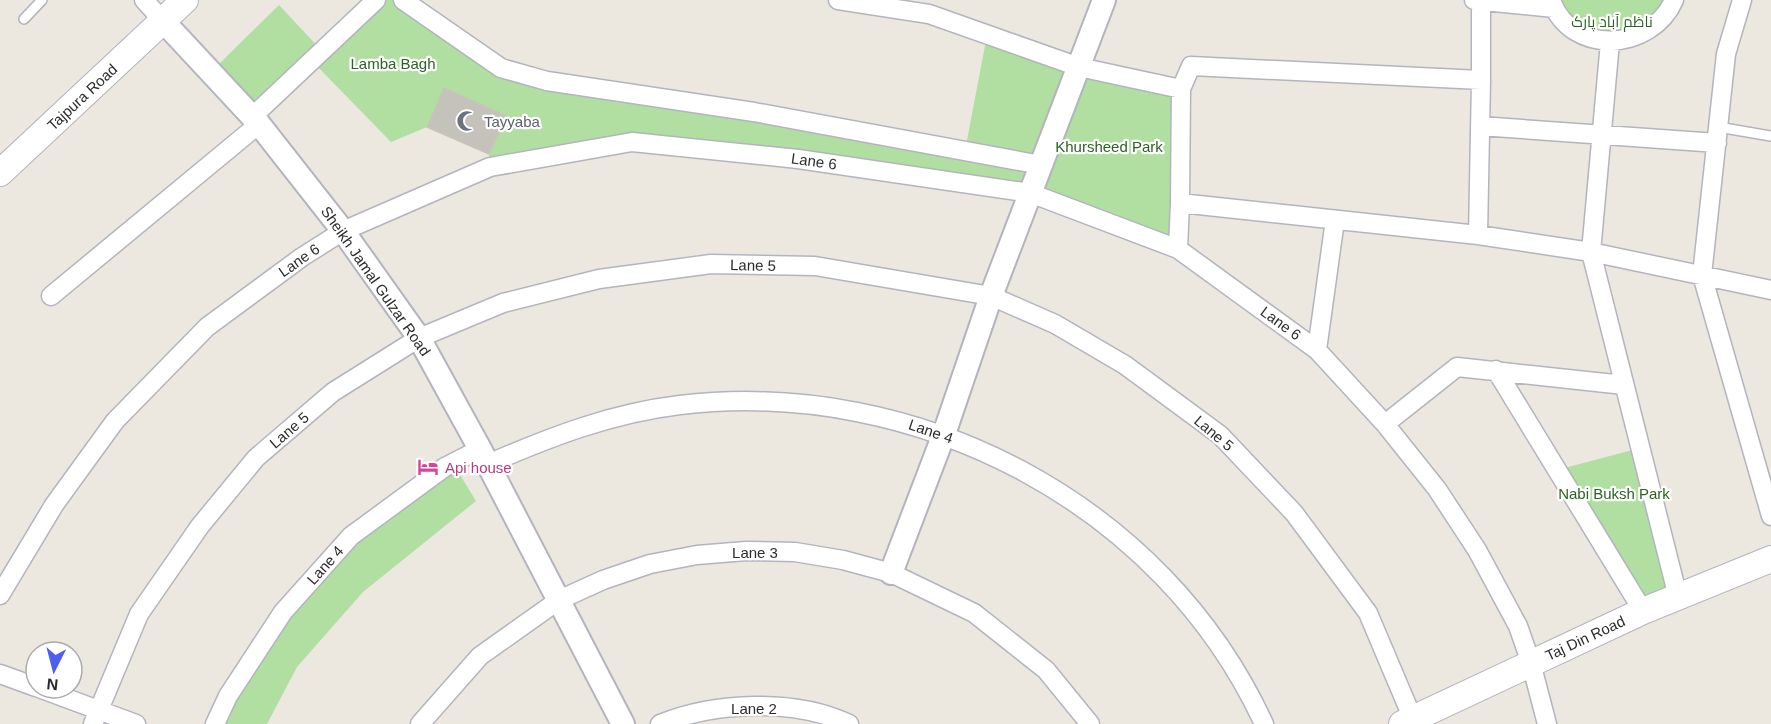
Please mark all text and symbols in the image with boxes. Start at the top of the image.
park label: ناظم آباد پارک [1571,13,1653,32]
park label: Lamba Bagh [350,55,436,72]
street label: Tajpura Road [44,60,120,134]
mosque icon: Tayyaba [455,109,479,133]
place label: Tayyaba [484,113,541,130]
park label: Khursheed Park [1055,138,1163,155]
street label: Lane 6 [790,149,838,173]
street label: Sheikh Jamal Gulzar Road [318,203,434,359]
street label: Lane 6 [275,240,323,280]
street label: Lane 5 [730,256,776,274]
street label: Lane 6 [1257,303,1305,343]
street label: Lane 5 [266,409,312,451]
street label: Lane 5 [1191,412,1237,454]
street label: Lane 4 [907,415,955,447]
hotel icon: Api house [416,455,440,479]
place label: Api house [445,459,512,476]
park label: Nabi Buksh Park [1558,485,1670,502]
street label: Lane 4 [303,542,347,588]
street label: Lane 3 [732,544,778,561]
street label: Taj Din Road [1542,612,1628,664]
north arrow [24,640,84,700]
text: N [46,675,59,693]
street label: Lane 2 [731,700,777,717]

